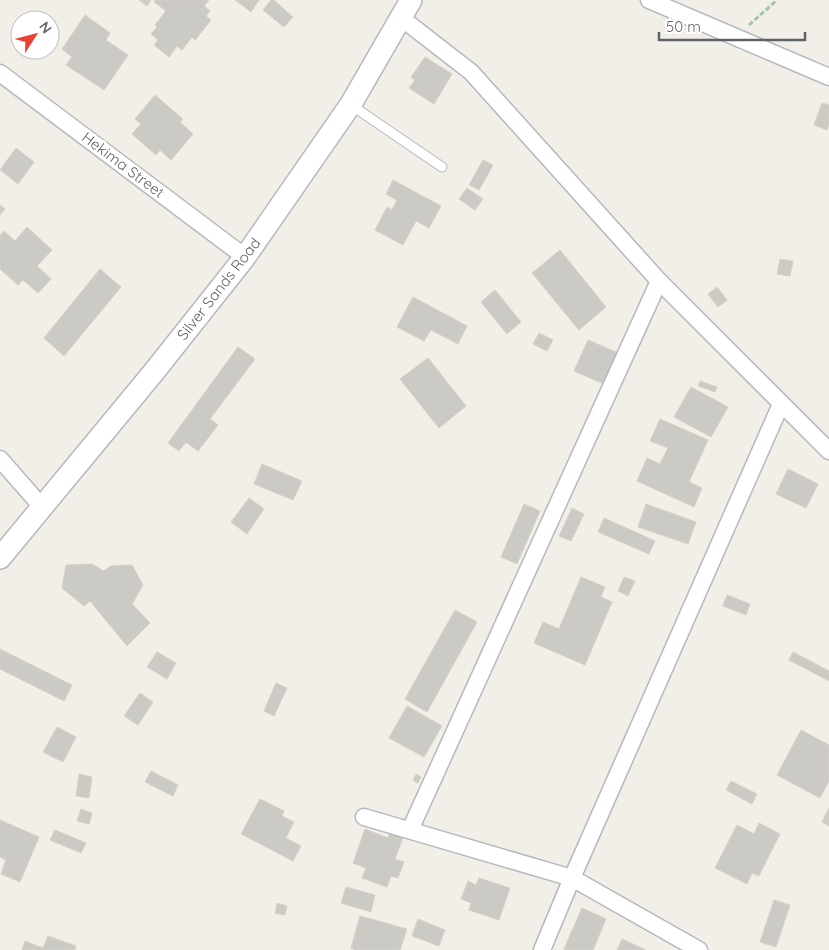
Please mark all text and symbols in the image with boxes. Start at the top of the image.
north arrow [10,10,60,60]
scale bar [659,10,805,42]
text: 50 m [666,17,701,36]
text: N [35,18,56,37]
street label: Hekima Street [78,127,168,202]
street label: Silver Sands Road [173,234,264,344]

